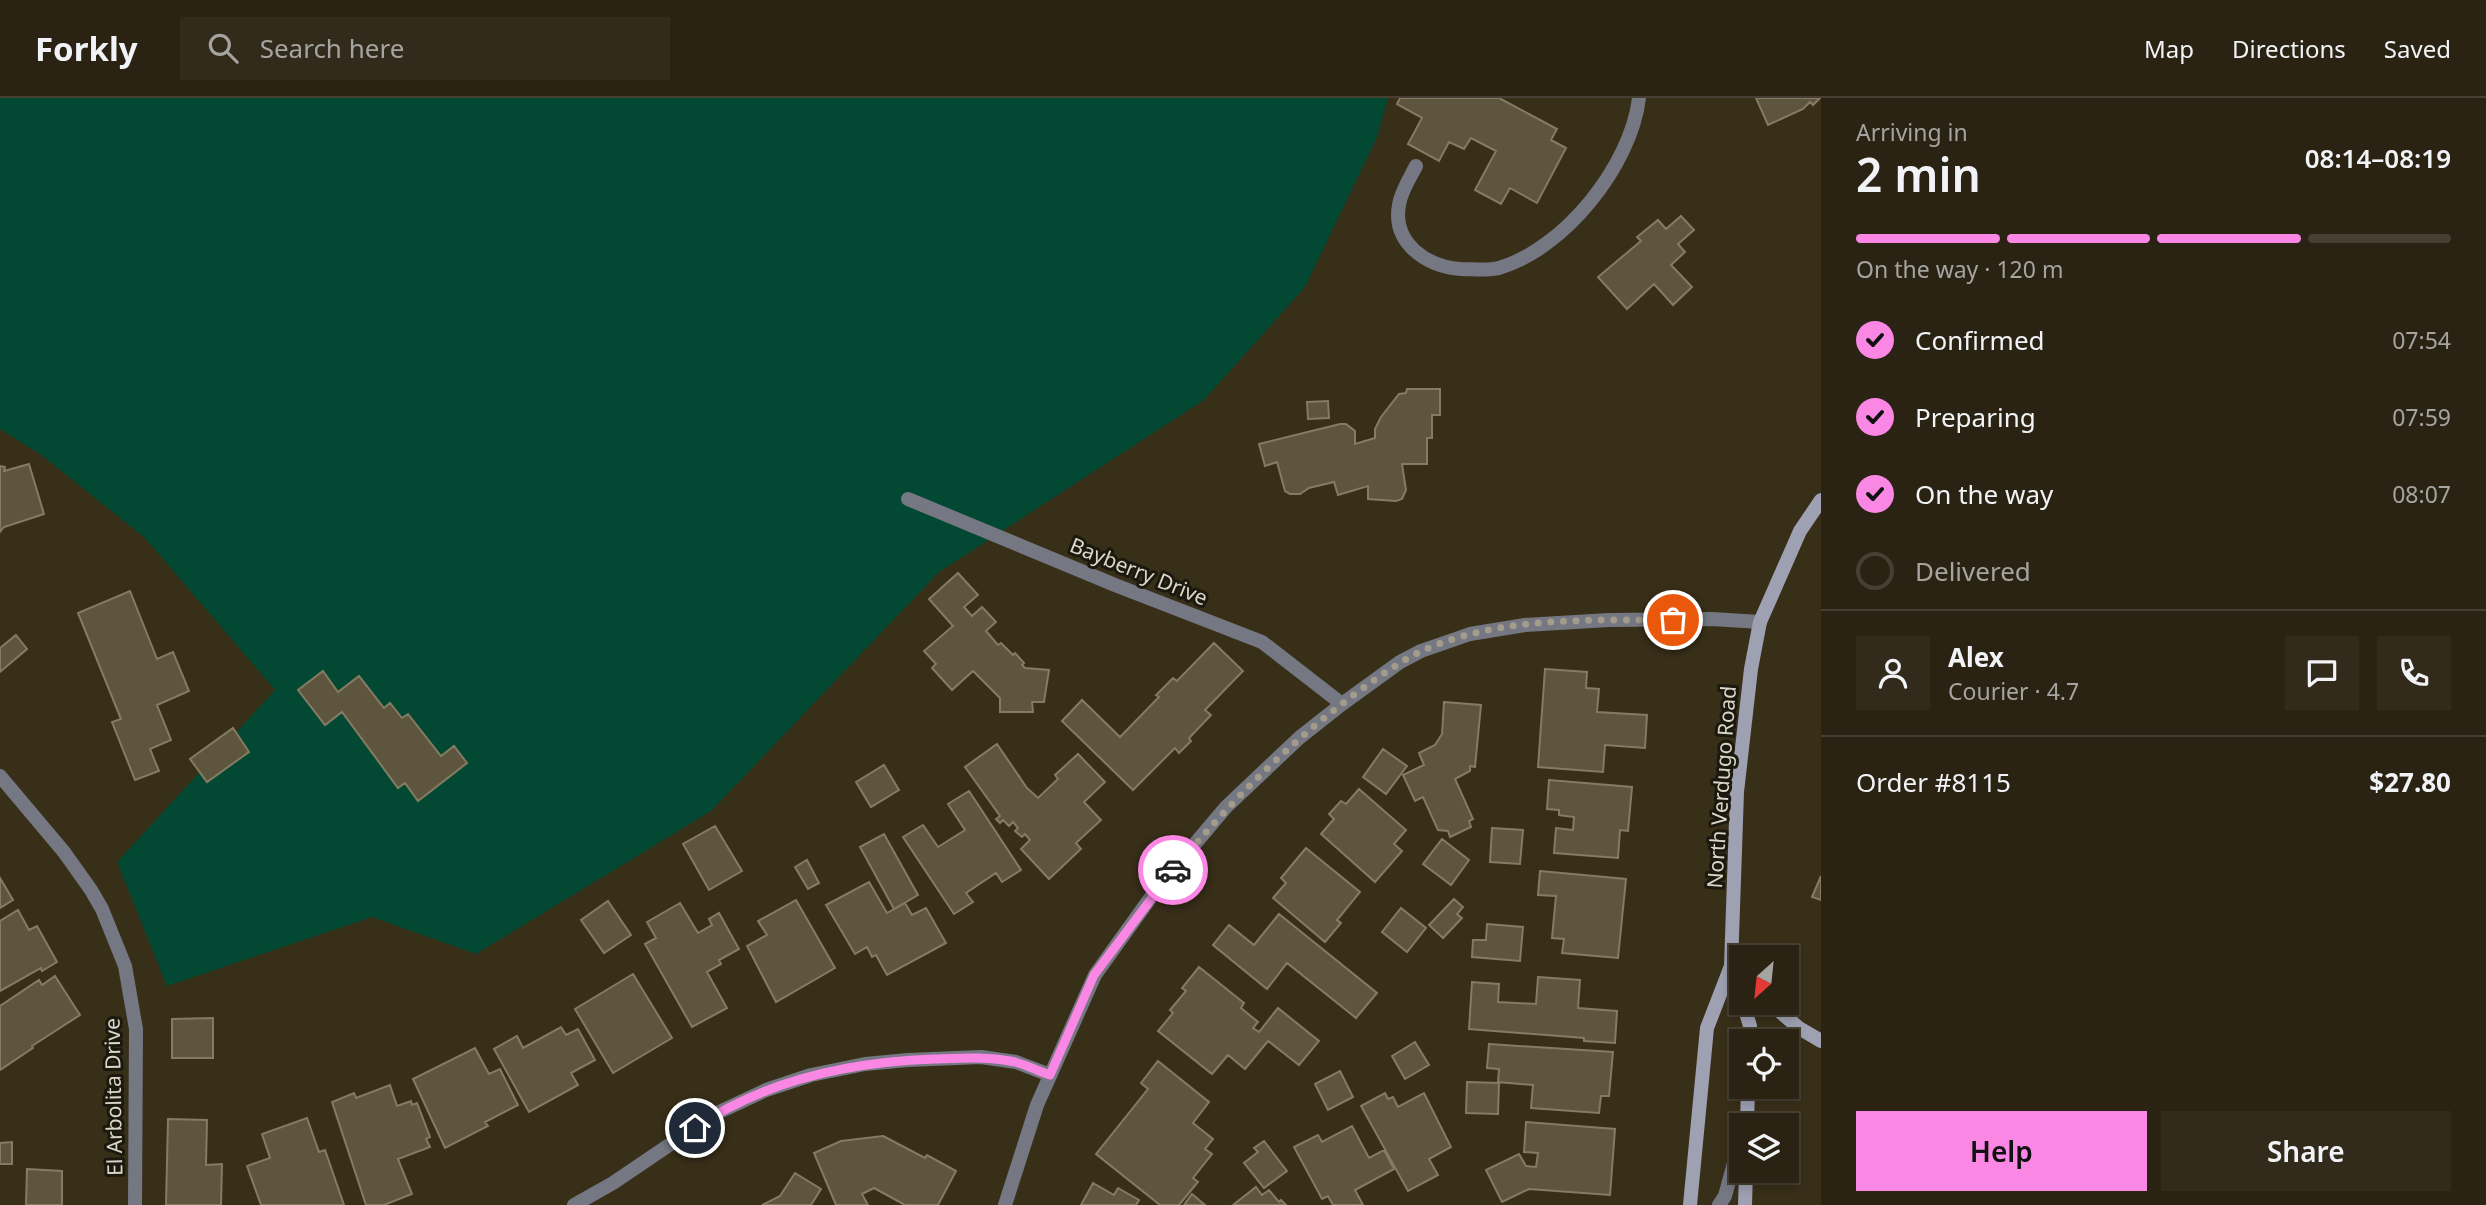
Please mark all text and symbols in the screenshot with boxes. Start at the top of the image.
search box [180,17,670,80]
text: Forkly [35,26,138,71]
icon: search [204,29,242,67]
text: Search here [260,30,404,66]
text: Map [2144,32,2194,65]
text: Directions [2232,32,2346,65]
text: Saved [2384,32,2451,65]
text: Arriving in [1856,116,1968,148]
text: 08:14–08:19 [2305,140,2451,176]
text: 2 min [1856,143,1981,205]
text: On the way · 120 m [1856,253,2063,285]
icon: check [1856,321,1894,359]
text: Confirmed [1915,322,2045,358]
text: 07:54 [2392,324,2451,356]
icon: check [1856,398,1894,436]
text: Preparing [1915,399,2036,435]
text: 07:59 [2392,401,2451,433]
icon: check [1856,475,1894,513]
text: On the way [1915,476,2053,512]
text: 08:07 [2392,478,2451,510]
street label: Bayberry Drive [1066,531,1212,611]
text: Delivered [1915,553,2031,589]
pin [1643,590,1703,650]
icon: bag [1654,601,1692,639]
button: person [1856,636,1930,710]
button: chat [2285,636,2359,710]
button: phone [2377,636,2451,710]
text: Alex [1948,639,2004,675]
text: Courier · 4.7 [1948,675,2079,707]
street label: North Verdugo Road [1700,685,1742,889]
text: Order #8115 [1856,764,2011,800]
text: $27.80 [2369,764,2451,800]
courier [1138,835,1208,905]
icon: car [1154,851,1192,889]
north arrow [1729,945,1799,1015]
map controls [1729,945,1799,1183]
street label: El Arbolita Drive [98,1018,128,1176]
button: locate [1729,1029,1799,1099]
pin [665,1098,725,1158]
icon: home [676,1109,714,1147]
button: Help [1856,1111,2147,1191]
button: Share [2161,1111,2451,1191]
button: layers [1729,1113,1799,1183]

